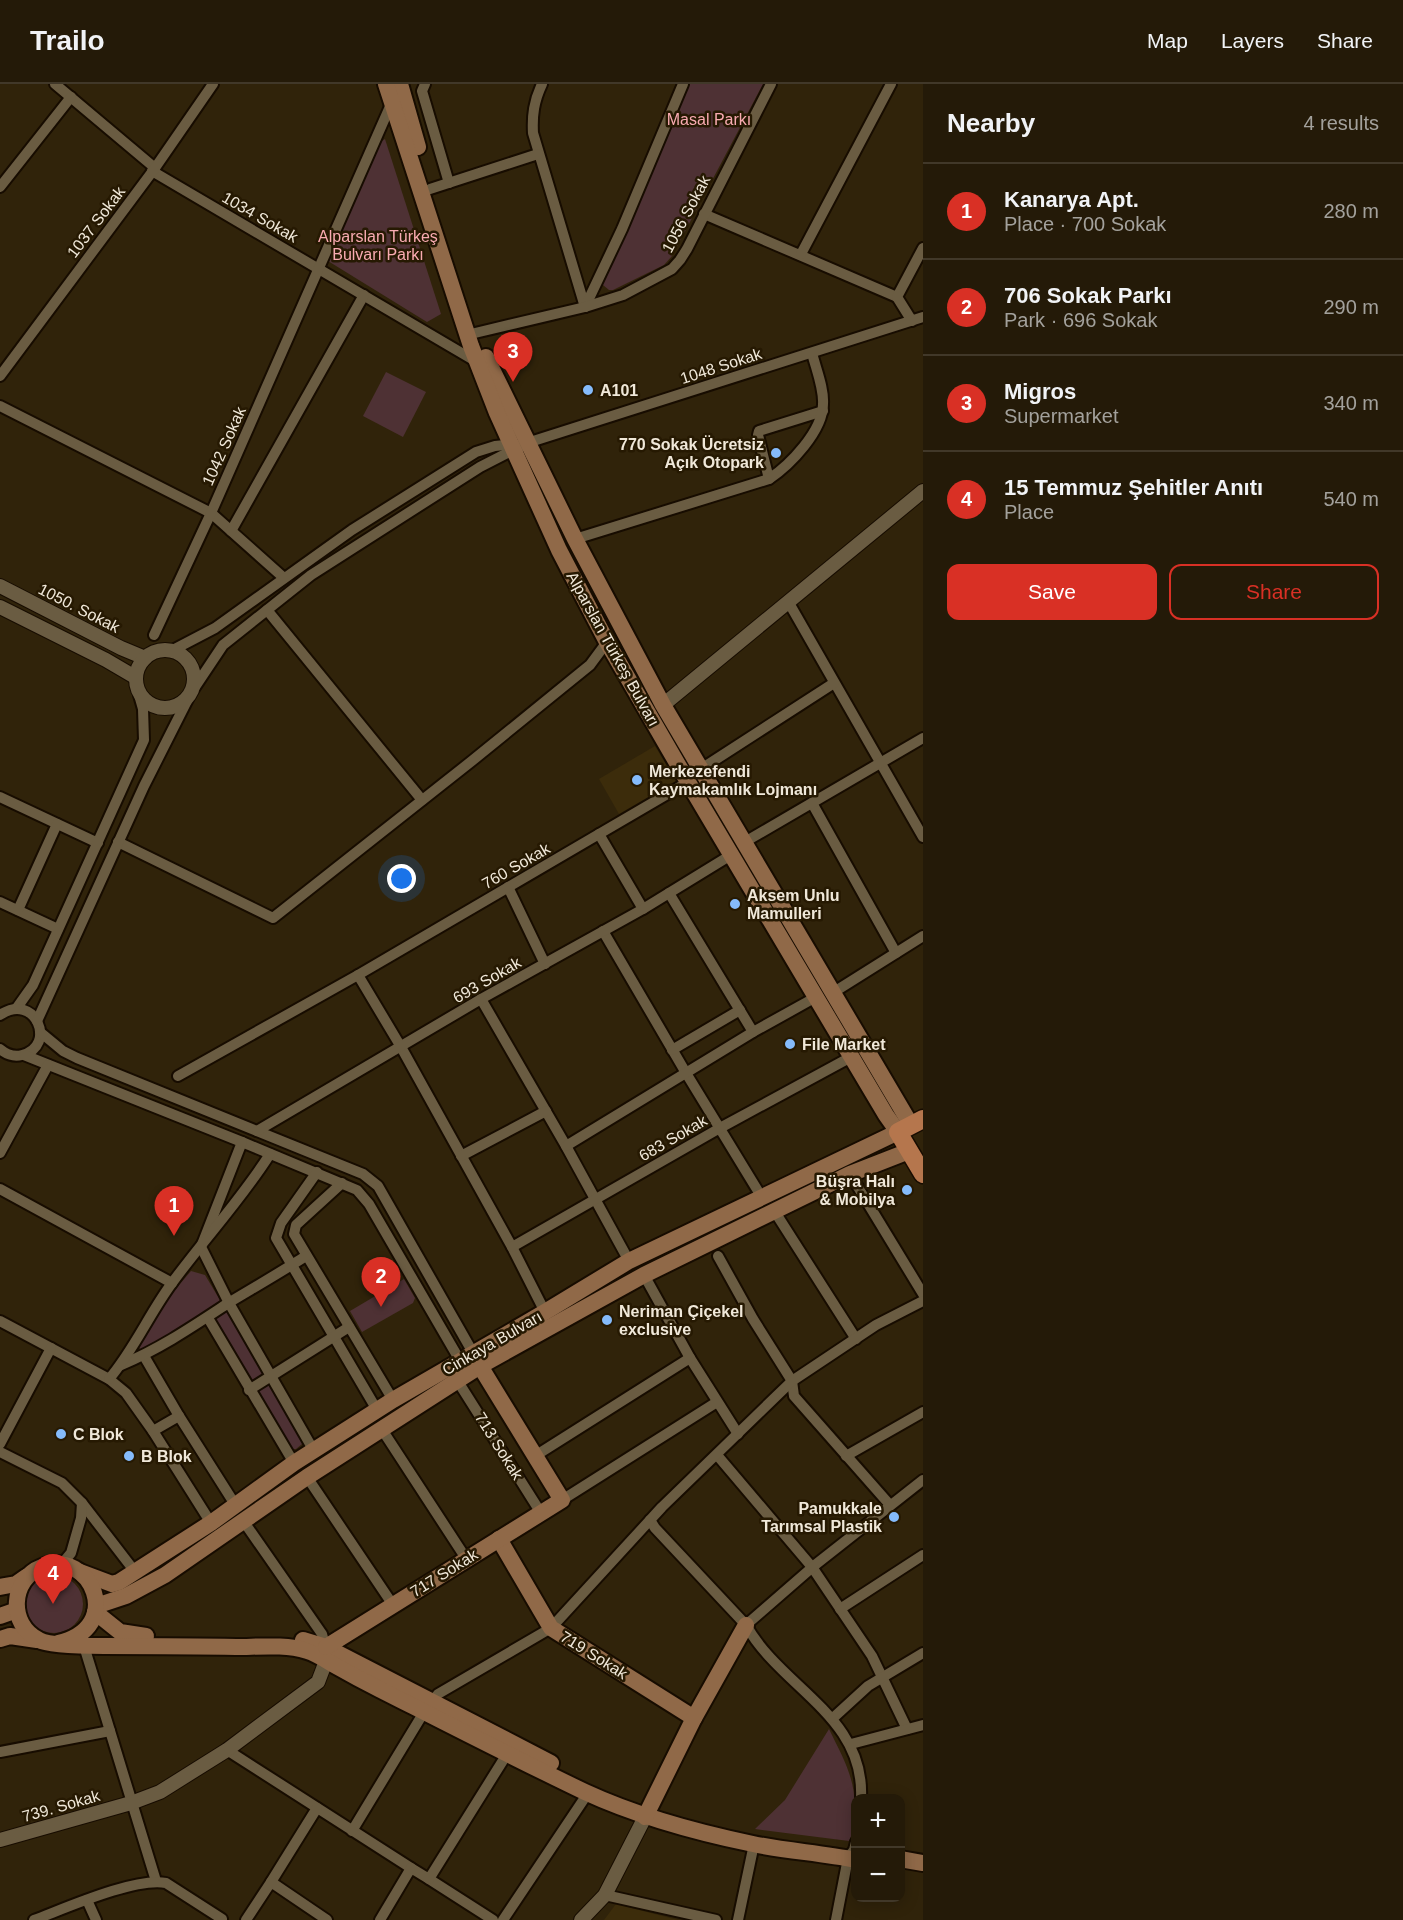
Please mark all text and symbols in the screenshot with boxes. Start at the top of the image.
text: Trailo [30,25,105,56]
text: Map [1147,29,1188,52]
text: Layers [1221,29,1284,52]
text: Share [1317,29,1373,52]
text: Nearby [947,108,1035,138]
park label: Masal Parkı [667,111,751,128]
text: 4 results [1303,112,1379,134]
street label: 1056 Sokak [659,172,714,255]
street label: 1037 Sokak [64,182,129,261]
text: Kanarya Apt. [1004,187,1139,212]
street label: 1034 Sokak [219,189,302,246]
text: 1 [961,200,972,222]
text: 280 m [1323,200,1379,222]
text: Place · 700 Sokak [1004,213,1166,235]
park label: Alparslan Türkeş Bulvarı Parkı [318,228,438,263]
text: 706 Sokak Parkı [1004,283,1172,308]
text: 2 [961,296,972,318]
text: 290 m [1323,296,1379,318]
text: Park · 696 Sokak [1004,309,1157,331]
pin: 3 [494,332,532,382]
street label: 1048 Sokak [678,345,765,387]
text: Migros [1004,379,1076,404]
place label: A101 [600,382,638,399]
marker: A101 [581,383,595,397]
text: 3 [961,392,972,414]
text: 340 m [1323,392,1379,414]
street label: 1042 Sokak [199,403,249,488]
text: Supermarket [1004,405,1119,427]
place label: 770 Sokak Ücretsiz Açık Otopark [619,435,764,471]
marker: 770 Sokak Ücretsiz Açık Otopark [769,446,783,460]
text: 15 Temmuz Şehitler Anıtı [1004,475,1263,500]
text: 4 [961,488,972,510]
text: 540 m [1323,488,1379,510]
text: Place [1004,501,1054,523]
button: Save [947,564,1157,620]
button: Share [1169,564,1379,620]
street label: Alparslan Türkeş Bulvarı [563,569,663,729]
street label: 1050. Sokak [36,580,123,636]
place label: Merkezefendi Kaymakamlık Lojmanı [649,763,817,798]
marker: Merkezefendi Kaymakamlık Lojmanı [630,773,644,787]
street label: 760 Sokak [479,839,554,892]
your location [387,864,416,893]
place label: Aksem Unlu Mamulleri [747,887,839,922]
marker: Aksem Unlu Mamulleri [728,897,742,911]
street label: 693 Sokak [450,953,525,1006]
place label: File Market [802,1036,886,1053]
marker: File Market [783,1037,797,1051]
street label: 683 Sokak [636,1111,711,1164]
place label: Büşra Halı & Mobilya [816,1173,895,1208]
marker: Büşra Halı & Mobilya [900,1183,914,1197]
pin: 1 [154,1186,194,1236]
pin: 2 [362,1258,400,1307]
place label: Neriman Çiçekel exclusive [619,1303,744,1338]
street label: Cinkaya Bulvarı [439,1308,545,1378]
marker: Neriman Çiçekel exclusive [600,1313,614,1327]
street label: 713 Sokak [472,1409,527,1483]
place label: C Blok [73,1426,124,1443]
marker: C Blok [54,1427,68,1441]
place label: B Blok [141,1448,192,1465]
marker: B Blok [122,1449,136,1463]
place label: Pamukkale Tarımsal Plastik [761,1500,882,1535]
marker: Pamukkale Tarımsal Plastik [887,1510,901,1524]
street label: 717 Sokak [407,1545,481,1600]
pin: 4 [34,1554,72,1604]
street label: 719 Sokak [557,1628,631,1683]
street label: 739. Sokak [20,1787,103,1825]
map controls [851,1794,905,1902]
button: + [851,1794,905,1848]
button: − [851,1848,905,1902]

